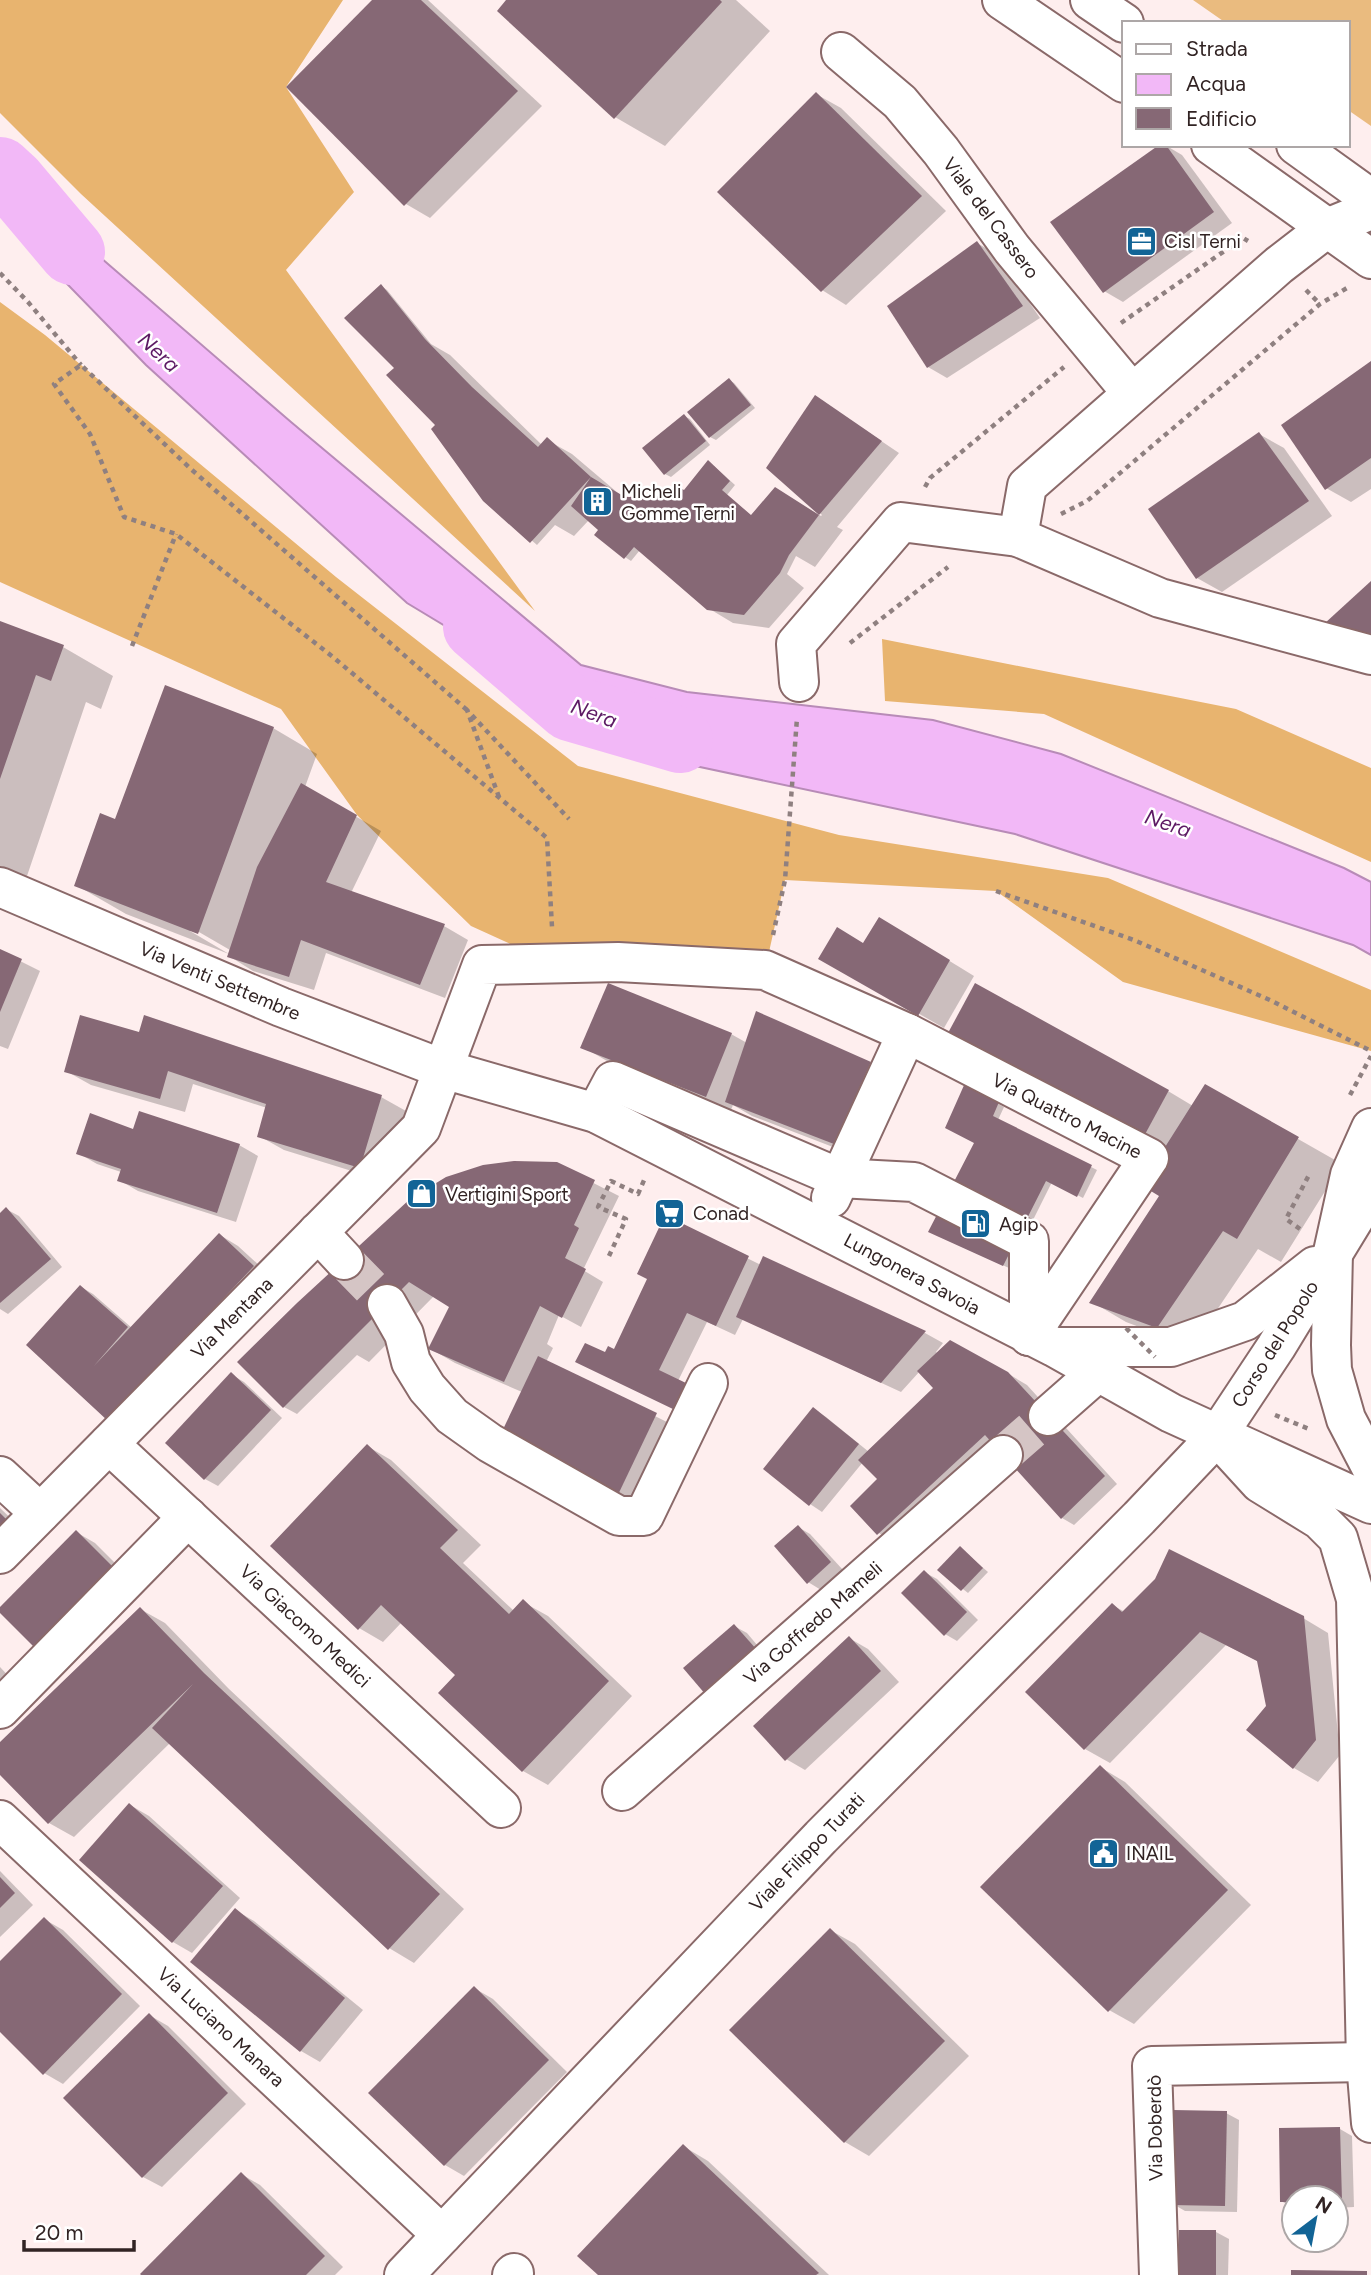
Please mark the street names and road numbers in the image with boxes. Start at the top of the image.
street label: Viale del Cassero [938,153,1044,283]
street label: Via Venti Settembre [136,937,304,1025]
street label: Via Quattro Macine [988,1068,1146,1164]
street label: Lungonera Savoia [840,1228,984,1320]
street label: Via Mentana [186,1272,278,1364]
street label: Corso del Popolo [1227,1276,1323,1412]
street label: Via Goffredo Mameli [739,1557,887,1689]
street label: Via Giacomo Medici [235,1559,375,1693]
street label: Viale Filippo Turati [745,1788,869,1916]
street label: Via Luciano Manara [153,1962,289,2092]
street label: Via Doberdò [1143,2075,1167,2181]

